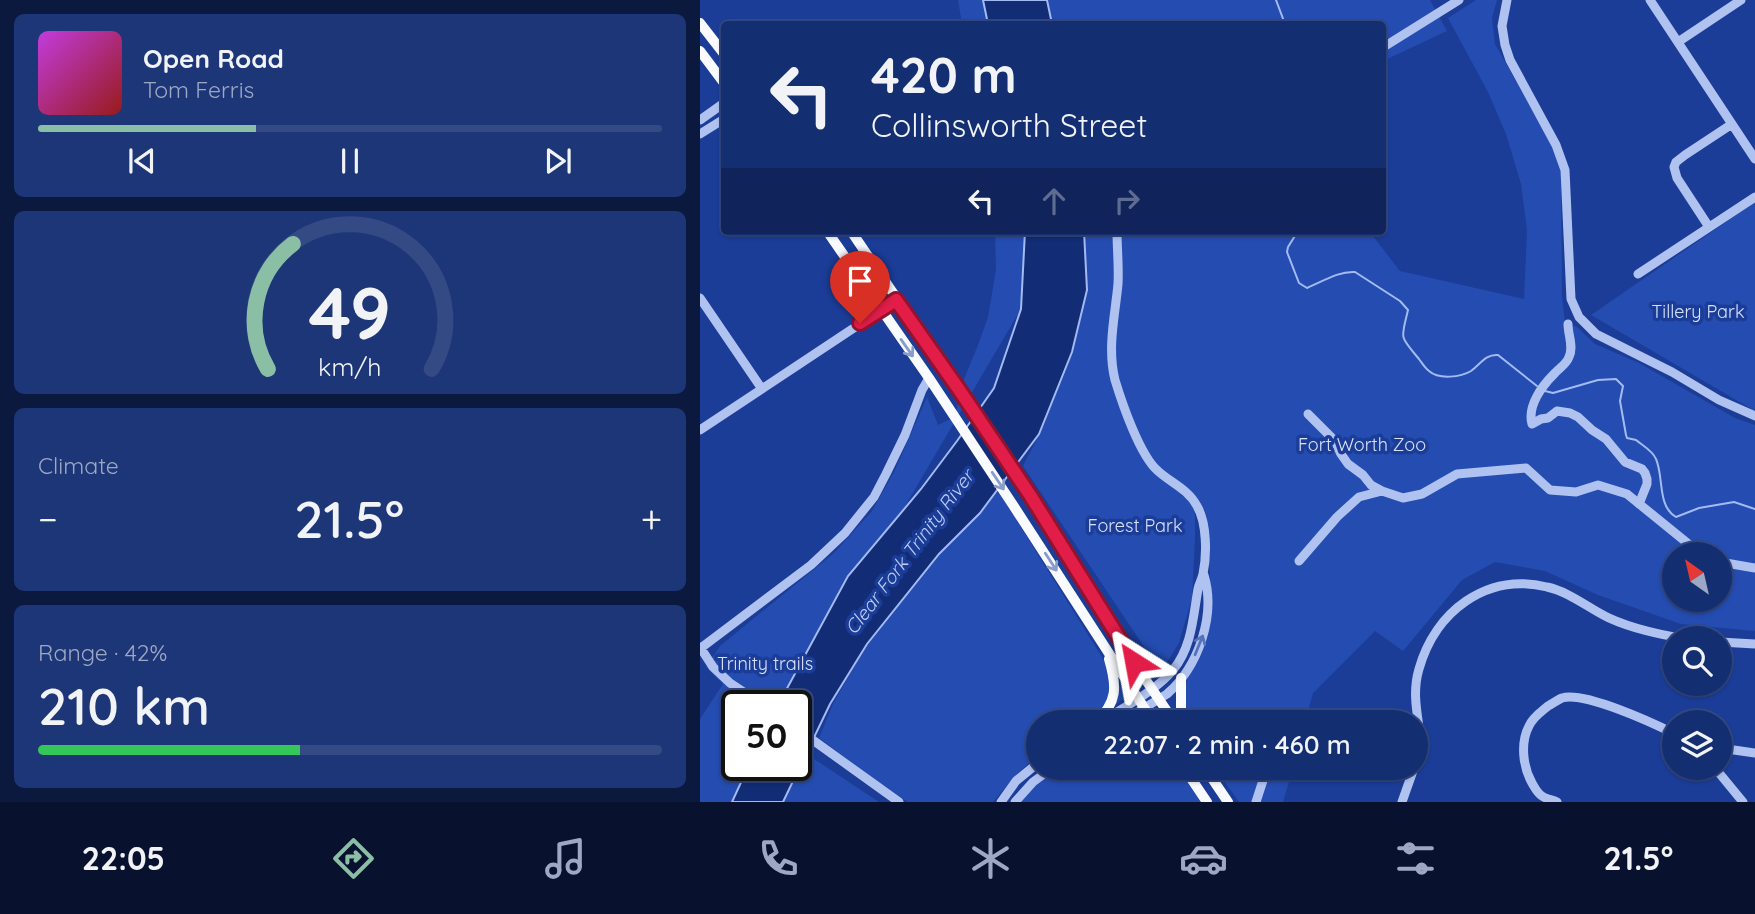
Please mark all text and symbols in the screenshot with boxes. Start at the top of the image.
text: Open Road [143,42,284,75]
text: 420 m [871,44,1017,105]
icon: left [756,49,847,140]
text: Tom Ferris [143,75,254,104]
text: Collinsworth Street [871,105,1147,145]
icon: previous [123,142,161,180]
icon: pause [331,142,369,180]
icon: next [539,142,577,180]
icon: left [962,182,1000,220]
icon: ahead [1035,182,1073,220]
icon: right [1108,182,1146,220]
pin [830,251,890,323]
icon: arrive [841,262,879,300]
text: 49 [309,266,391,357]
park label: Tillery Park [1651,300,1745,323]
one-way arrow [900,338,915,357]
text: km/h [318,350,382,381]
park label: Fort Worth Zoo [1298,433,1426,456]
text: Climate [38,451,119,480]
water label: Clear Fork Trinity River [839,463,980,639]
one-way arrow [991,471,1005,491]
text: 21.5° [294,486,404,551]
text: − [38,495,58,543]
text: + [641,495,662,543]
park label: Forest Park [1087,514,1183,537]
north arrow [1662,542,1732,612]
map controls [1662,542,1732,780]
one-way arrow [1043,552,1058,571]
position arrow [1097,625,1171,699]
button: search [1662,626,1732,696]
one-way arrow [1193,635,1206,656]
text: Range · 42% [38,638,167,667]
park label: Trinity trails [717,652,813,675]
text: 210 km [38,673,210,738]
speed limit sign: 50 [721,690,812,781]
button: layers [1662,710,1732,780]
text: 22:07 · 2 min · 460 m [1103,728,1351,761]
icon: directions [329,834,378,883]
icon: music [541,834,590,883]
icon: phone [754,834,803,883]
icon: climate [966,834,1015,883]
icon: car [1179,834,1228,883]
icon: filters [1391,834,1440,883]
text: 22:05 [82,838,165,878]
text: 21.5° [1604,838,1673,878]

